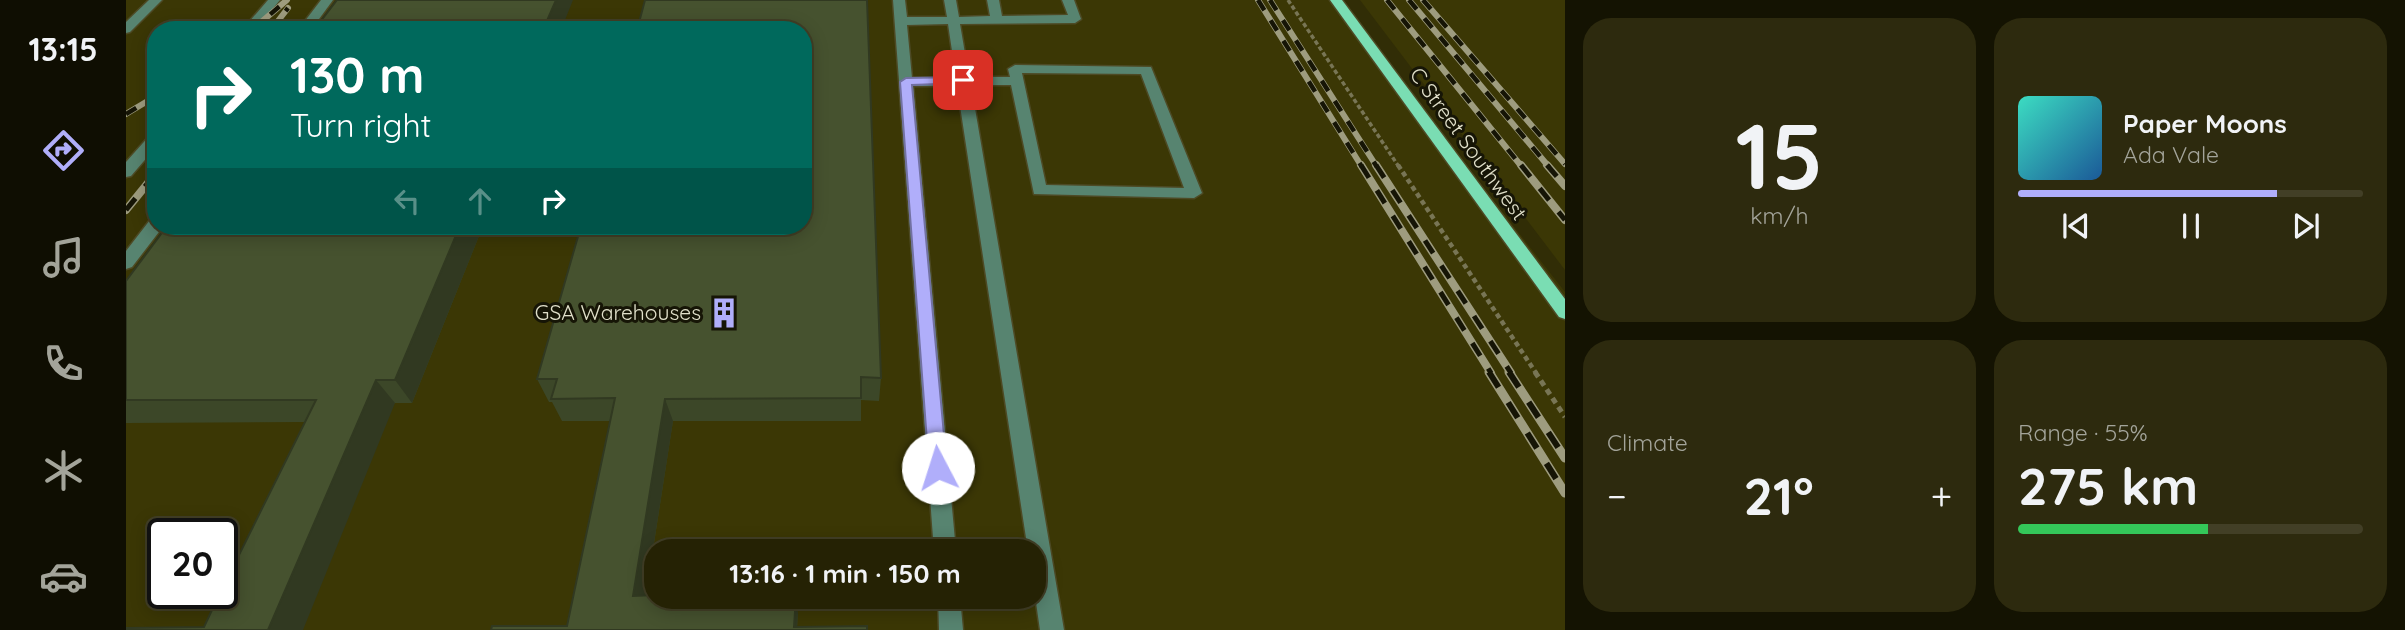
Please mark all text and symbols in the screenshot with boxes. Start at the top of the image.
text: 13:15 [28,29,98,69]
text: 130 m [290,44,424,105]
icon: right [175,49,266,140]
pin [933,50,993,110]
icon: arrive [944,61,982,99]
street label: C Street Southwest [1405,62,1533,225]
text: 15 [1736,98,1823,212]
text: Turn right [290,105,431,145]
text: Paper Moons [2123,107,2287,140]
icon: directions [39,126,88,175]
text: Ada Vale [2123,140,2219,169]
icon: left [388,182,426,220]
icon: ahead [461,182,499,220]
icon: right [534,182,572,220]
text: km/h [1750,201,1809,230]
icon: previous [2057,207,2095,245]
icon: pause [2172,207,2210,245]
icon: next [2287,207,2325,245]
icon: music [39,233,88,282]
building icon: GSA Warehouses [707,296,741,330]
place label: GSA Warehouses [535,299,701,325]
icon: phone [39,339,88,388]
text: Range · 55% [2018,418,2148,447]
text: Climate [1607,428,1688,457]
position arrow [901,431,975,505]
icon: climate [39,446,88,495]
text: 275 km [2018,453,2198,518]
text: 21° [1744,463,1814,528]
text: − [1607,472,1627,520]
text: + [1931,472,1952,520]
speed limit sign: 20 [147,518,238,609]
icon: car [39,552,88,601]
text: 13:16 · 1 min · 150 m [729,557,961,590]

